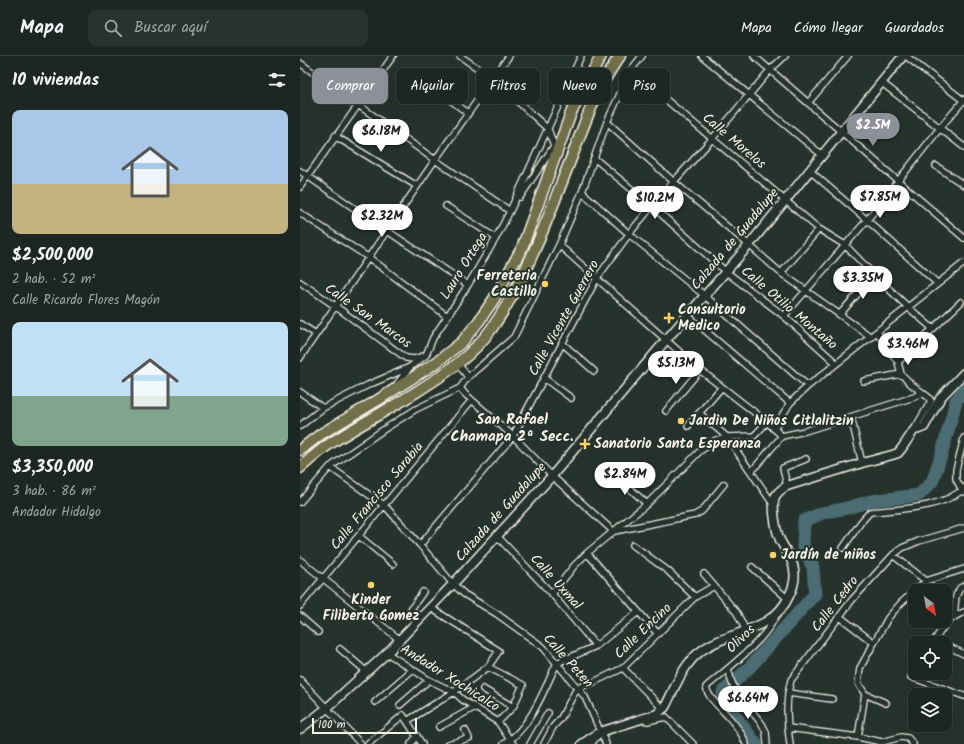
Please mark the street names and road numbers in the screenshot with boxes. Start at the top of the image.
street label: Calle Morelos [697,108,771,174]
street label: Calzada de Guadalupe [686,182,785,295]
street label: Lauro Ortega [435,228,493,304]
street label: Calle Vicente Guerrero [523,256,605,380]
street label: Calle Otilio Montaño [736,261,842,355]
street label: Calle San Marcos [320,278,416,354]
street label: Calle Francisco Sarabia [325,437,429,555]
street label: Calzada de Guadalupe [450,457,552,567]
street label: Calle Uxmal [525,549,588,616]
street label: Calle Cedro [806,571,864,637]
street label: Calle Encino [609,598,677,664]
street label: Olivos [721,619,761,659]
street label: Calle Peten [537,629,599,693]
street label: Andador Xochicalco [396,638,504,718]

